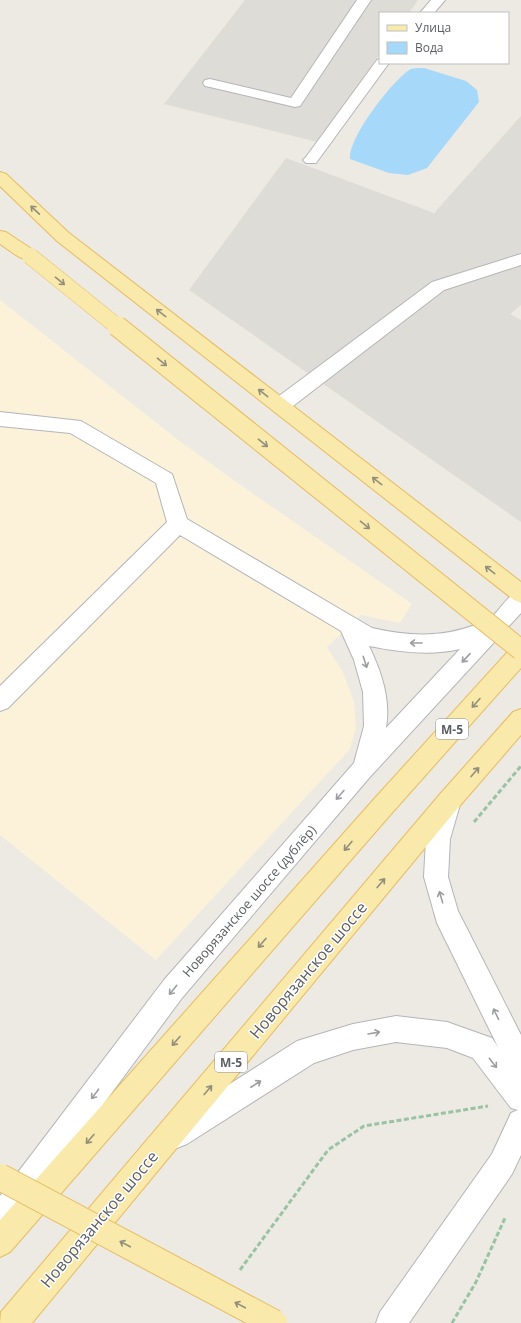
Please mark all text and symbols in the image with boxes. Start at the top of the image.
legend [379,12,509,64]
text: Улица [415,19,451,36]
text: Вода [415,39,444,56]
one-way arrow [30,205,40,215]
one-way arrow [55,276,66,285]
one-way arrow [155,309,166,317]
one-way arrow [156,358,167,366]
one-way arrow [258,389,269,397]
one-way arrow [258,439,269,448]
one-way arrow [371,477,382,486]
one-way arrow [359,520,370,529]
one-way arrow [485,566,496,574]
one-way arrow [410,639,423,647]
one-way arrow [462,653,471,663]
one-way arrow [362,655,369,668]
one-way arrow [472,697,481,707]
road number: М-5 [436,719,468,739]
one-way arrow [470,767,479,777]
one-way arrow [335,790,344,801]
street label: Новорязанское шоссе (дублёр) [179,822,319,980]
one-way arrow [343,840,352,851]
one-way arrow [377,877,386,888]
one-way arrow [437,890,444,903]
street label: Новорязанское шоссе [245,898,371,1042]
one-way arrow [258,938,267,948]
one-way arrow [169,984,178,995]
one-way arrow [492,1008,499,1020]
one-way arrow [367,1029,380,1037]
one-way arrow [172,1036,181,1046]
road number: М-5 [215,1052,247,1072]
one-way arrow [489,1057,498,1068]
one-way arrow [250,1079,262,1087]
one-way arrow [203,1084,212,1095]
one-way arrow [91,1088,99,1099]
one-way arrow [86,1134,95,1144]
street label: Новорязанское шоссе [35,1146,163,1292]
one-way arrow [119,1239,131,1247]
one-way arrow [234,1300,246,1308]

